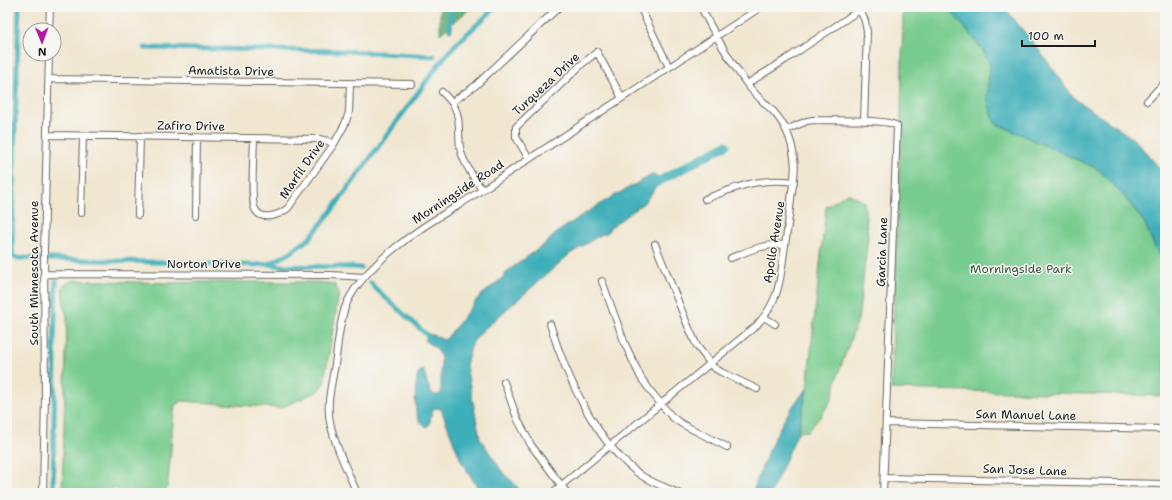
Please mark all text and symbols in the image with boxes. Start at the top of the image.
north arrow [22,22,62,62]
scale bar [1022,22,1095,48]
text: 100 m [1028,28,1064,44]
text: N [37,44,47,59]
street label: Turqueza Drive [509,49,583,119]
street label: Amatista Drive [188,62,274,80]
street label: Zafiro Drive [157,117,225,135]
street label: Marfil Drive [276,136,329,202]
street label: Morningside Road [409,156,507,228]
street label: Apollo Avenue [760,199,788,284]
street label: South Minnesota Avenue [26,200,42,346]
street label: Garcia Lane [873,217,891,287]
street label: Norton Drive [167,256,241,272]
park label: Morningside Park [970,261,1072,277]
street label: San Manuel Lane [975,406,1077,424]
street label: San Jose Lane [983,461,1068,479]

